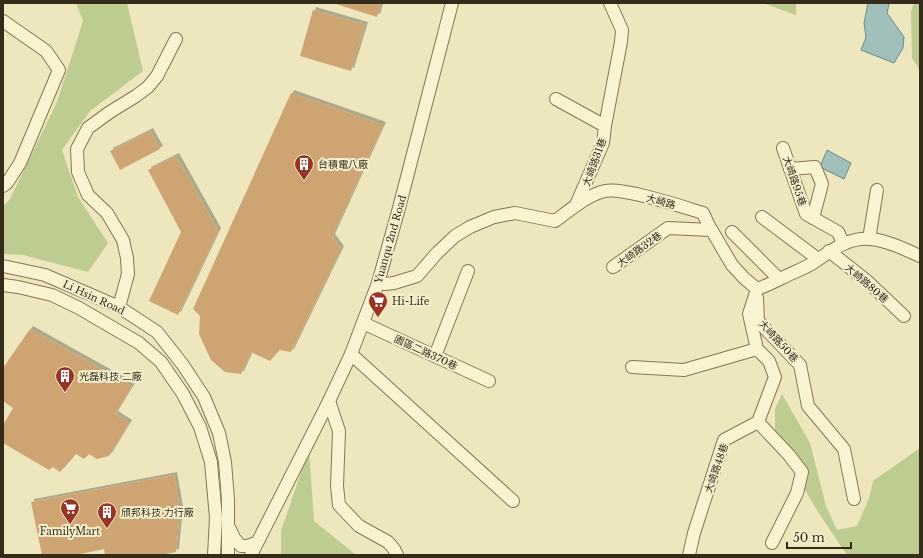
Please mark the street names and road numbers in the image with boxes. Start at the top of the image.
street label: 大崎路31巷 [580,136,609,188]
street label: 大崎路95巷 [780,154,809,208]
street label: 大崎路 [645,191,677,212]
street label: Yuanqu 2nd Road [371,193,409,286]
street label: 大崎路32巷 [614,229,664,270]
street label: 大崎路80巷 [842,261,891,306]
street label: Li Hsin Road [61,277,127,318]
street label: 大崎路50巷 [756,317,801,365]
street label: 園區二路370巷 [392,332,459,373]
street label: 大崎路48巷 [702,442,731,495]

